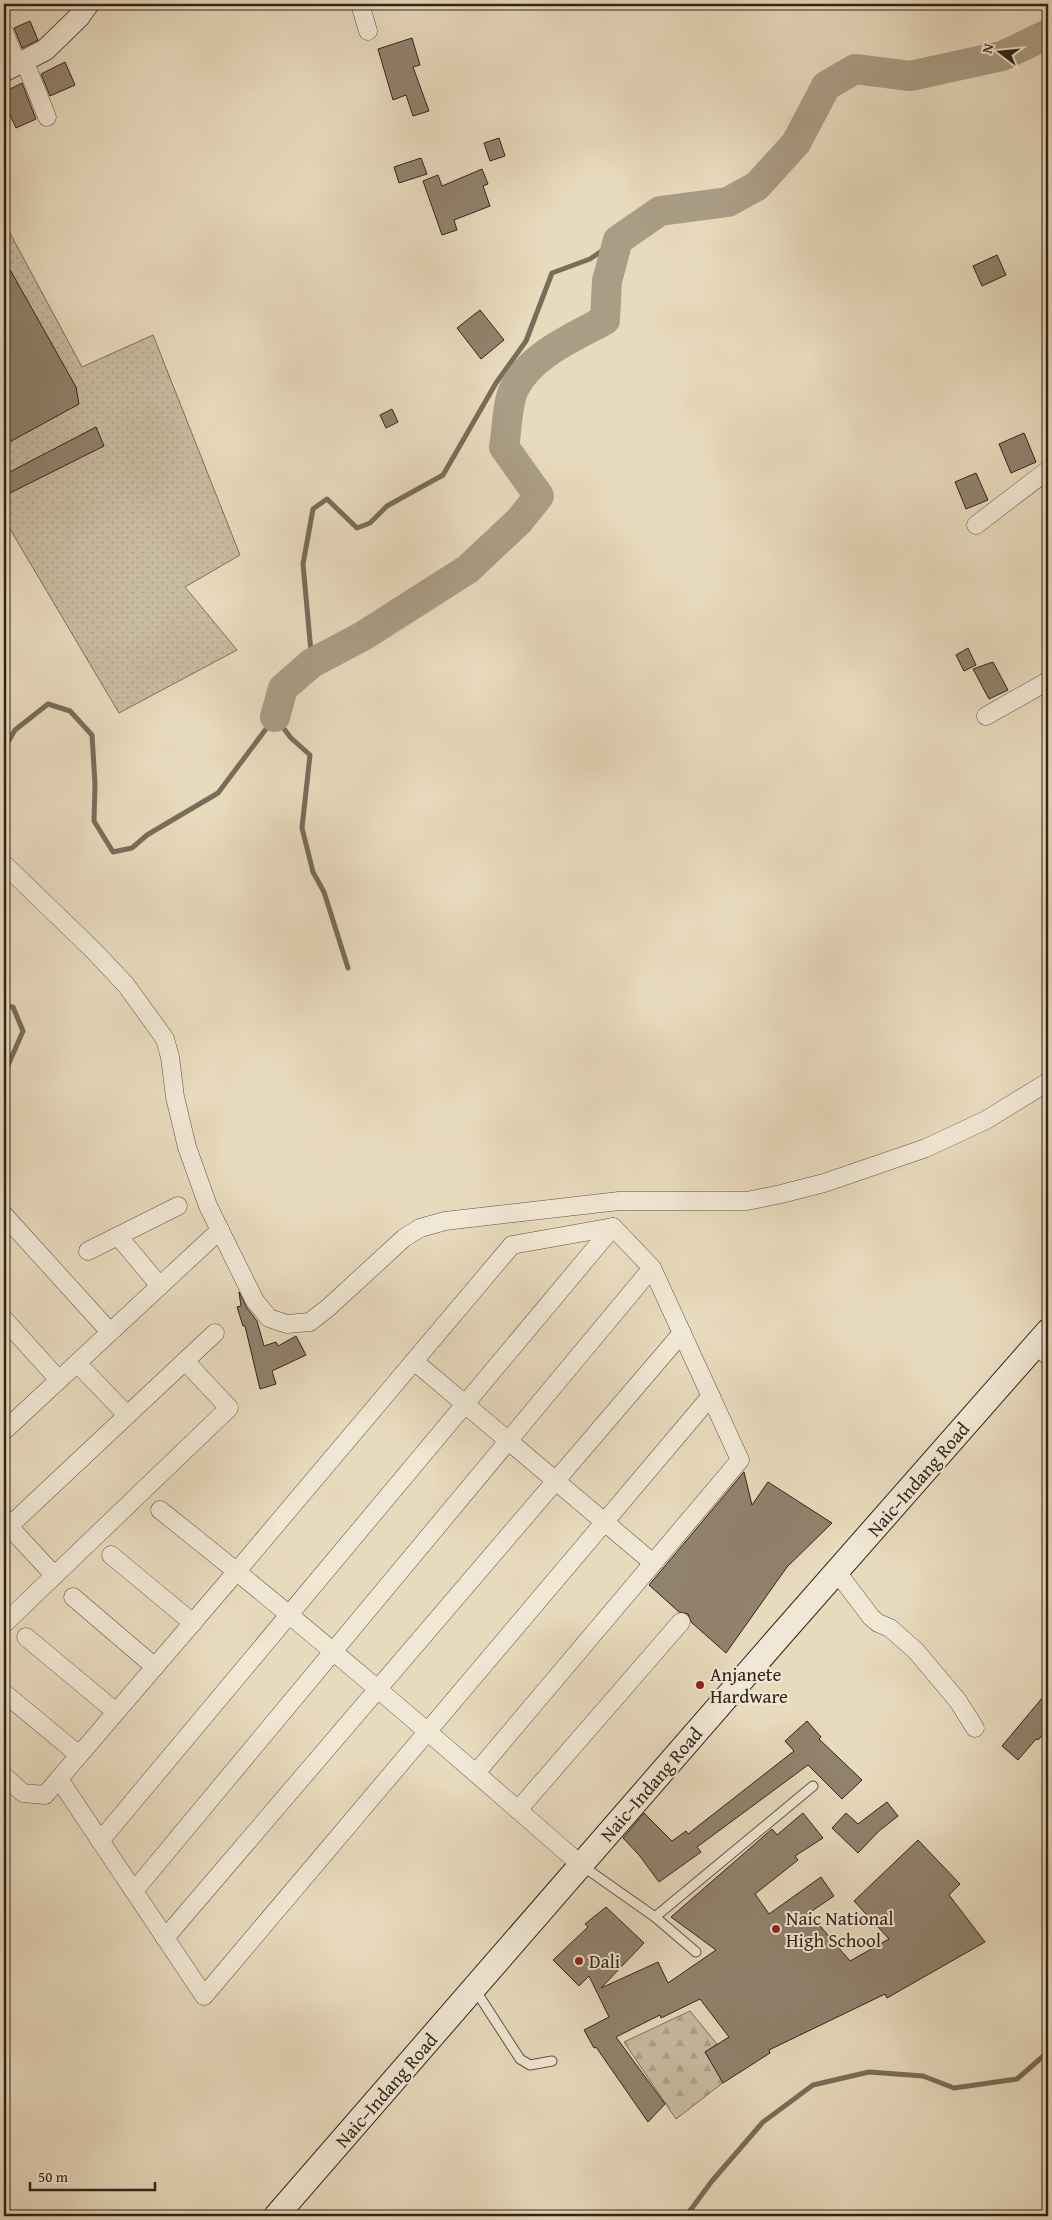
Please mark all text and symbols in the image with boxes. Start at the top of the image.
north arrow [974,28,1024,78]
text: N [977,41,999,56]
street label: Naic–Indang Road [860,1415,976,1542]
place label: Anjanete Hardware [710,1660,788,1710]
marker: Anjanete Hardware [694,1679,706,1691]
street label: Naic–Indang Road [593,1720,709,1847]
place label: Naic National High School [786,1904,893,1954]
marker: Naic National High School [770,1923,782,1935]
place label: Dali [589,1947,620,1975]
marker: Dali [573,1955,585,1967]
street label: Naic–Indang Road [328,2026,444,2153]
scale bar [30,2160,155,2192]
text: 50 m [38,2166,69,2187]

